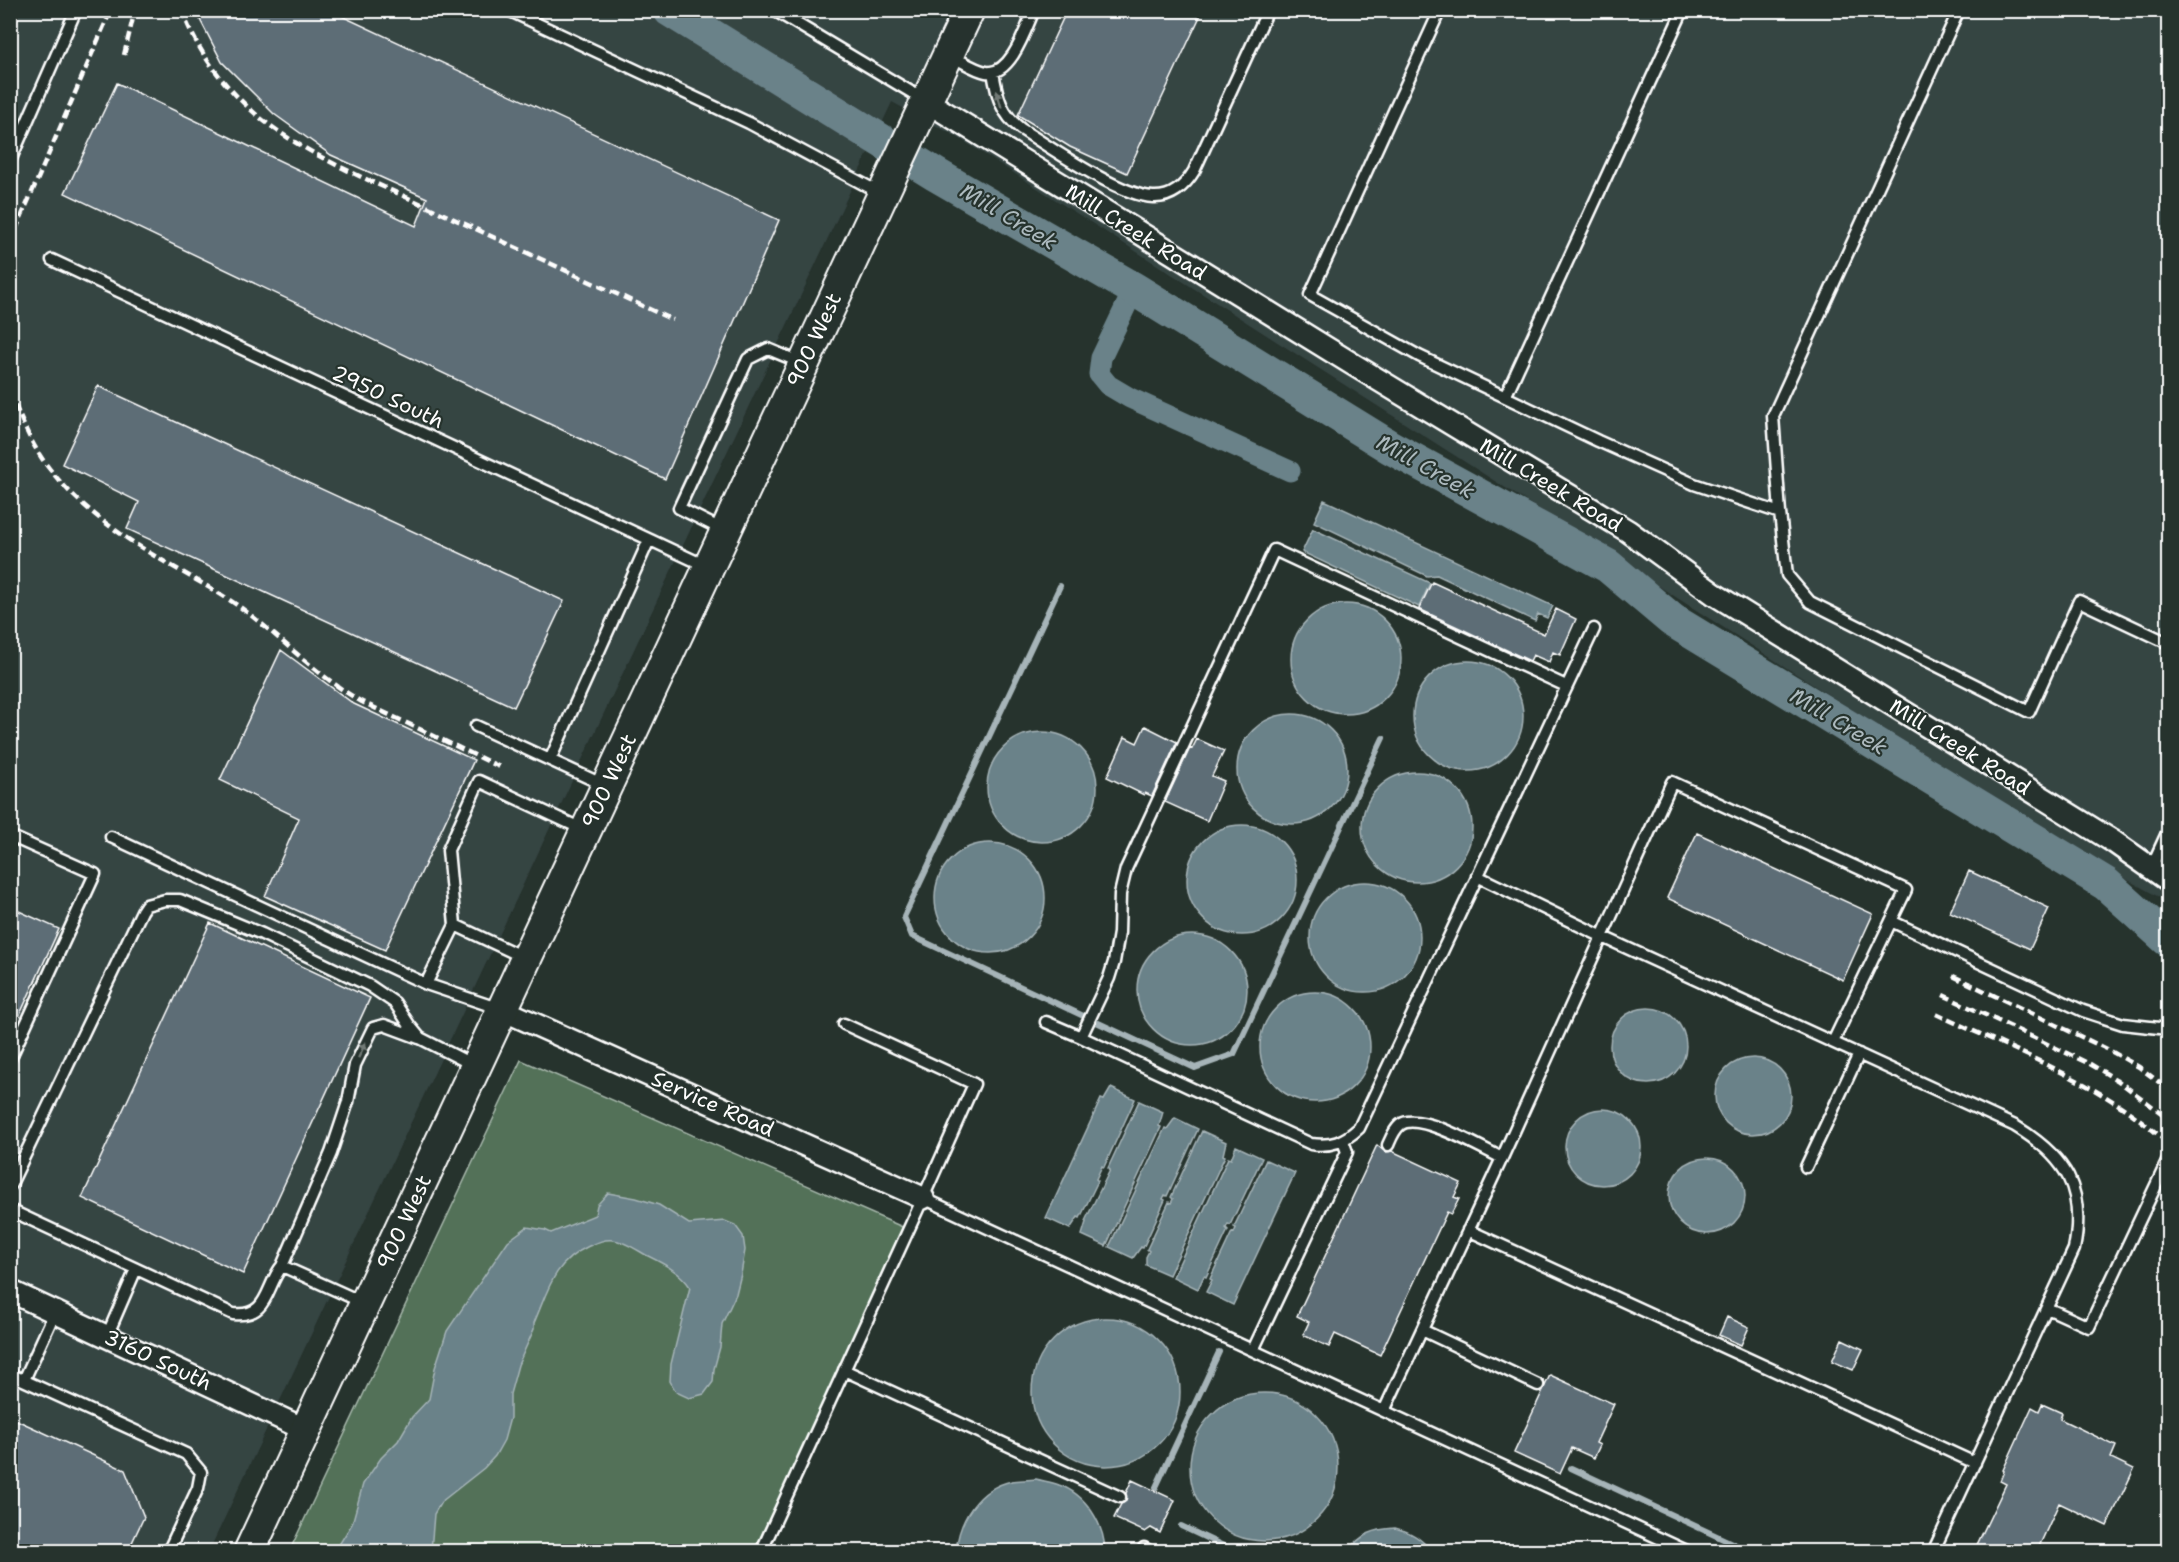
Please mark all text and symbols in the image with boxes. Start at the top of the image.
one-way arrow [994,90,1003,108]
water label: Mill Creek [955,176,1063,257]
street label: Mill Creek Road [1060,177,1212,287]
street label: 900 West [780,288,848,392]
street label: 2950 South [327,359,449,435]
water label: Mill Creek [1371,427,1481,506]
street label: Mill Creek Road [1474,431,1628,539]
water label: Mill Creek [1785,681,1893,762]
street label: Mill Creek Road [1884,692,2036,802]
street label: 900 West [575,729,643,833]
one-way arrow [358,1042,367,1059]
street label: Service Road [647,1064,779,1144]
street label: 900 West [370,1170,438,1274]
street label: 3160 South [100,1323,216,1397]

